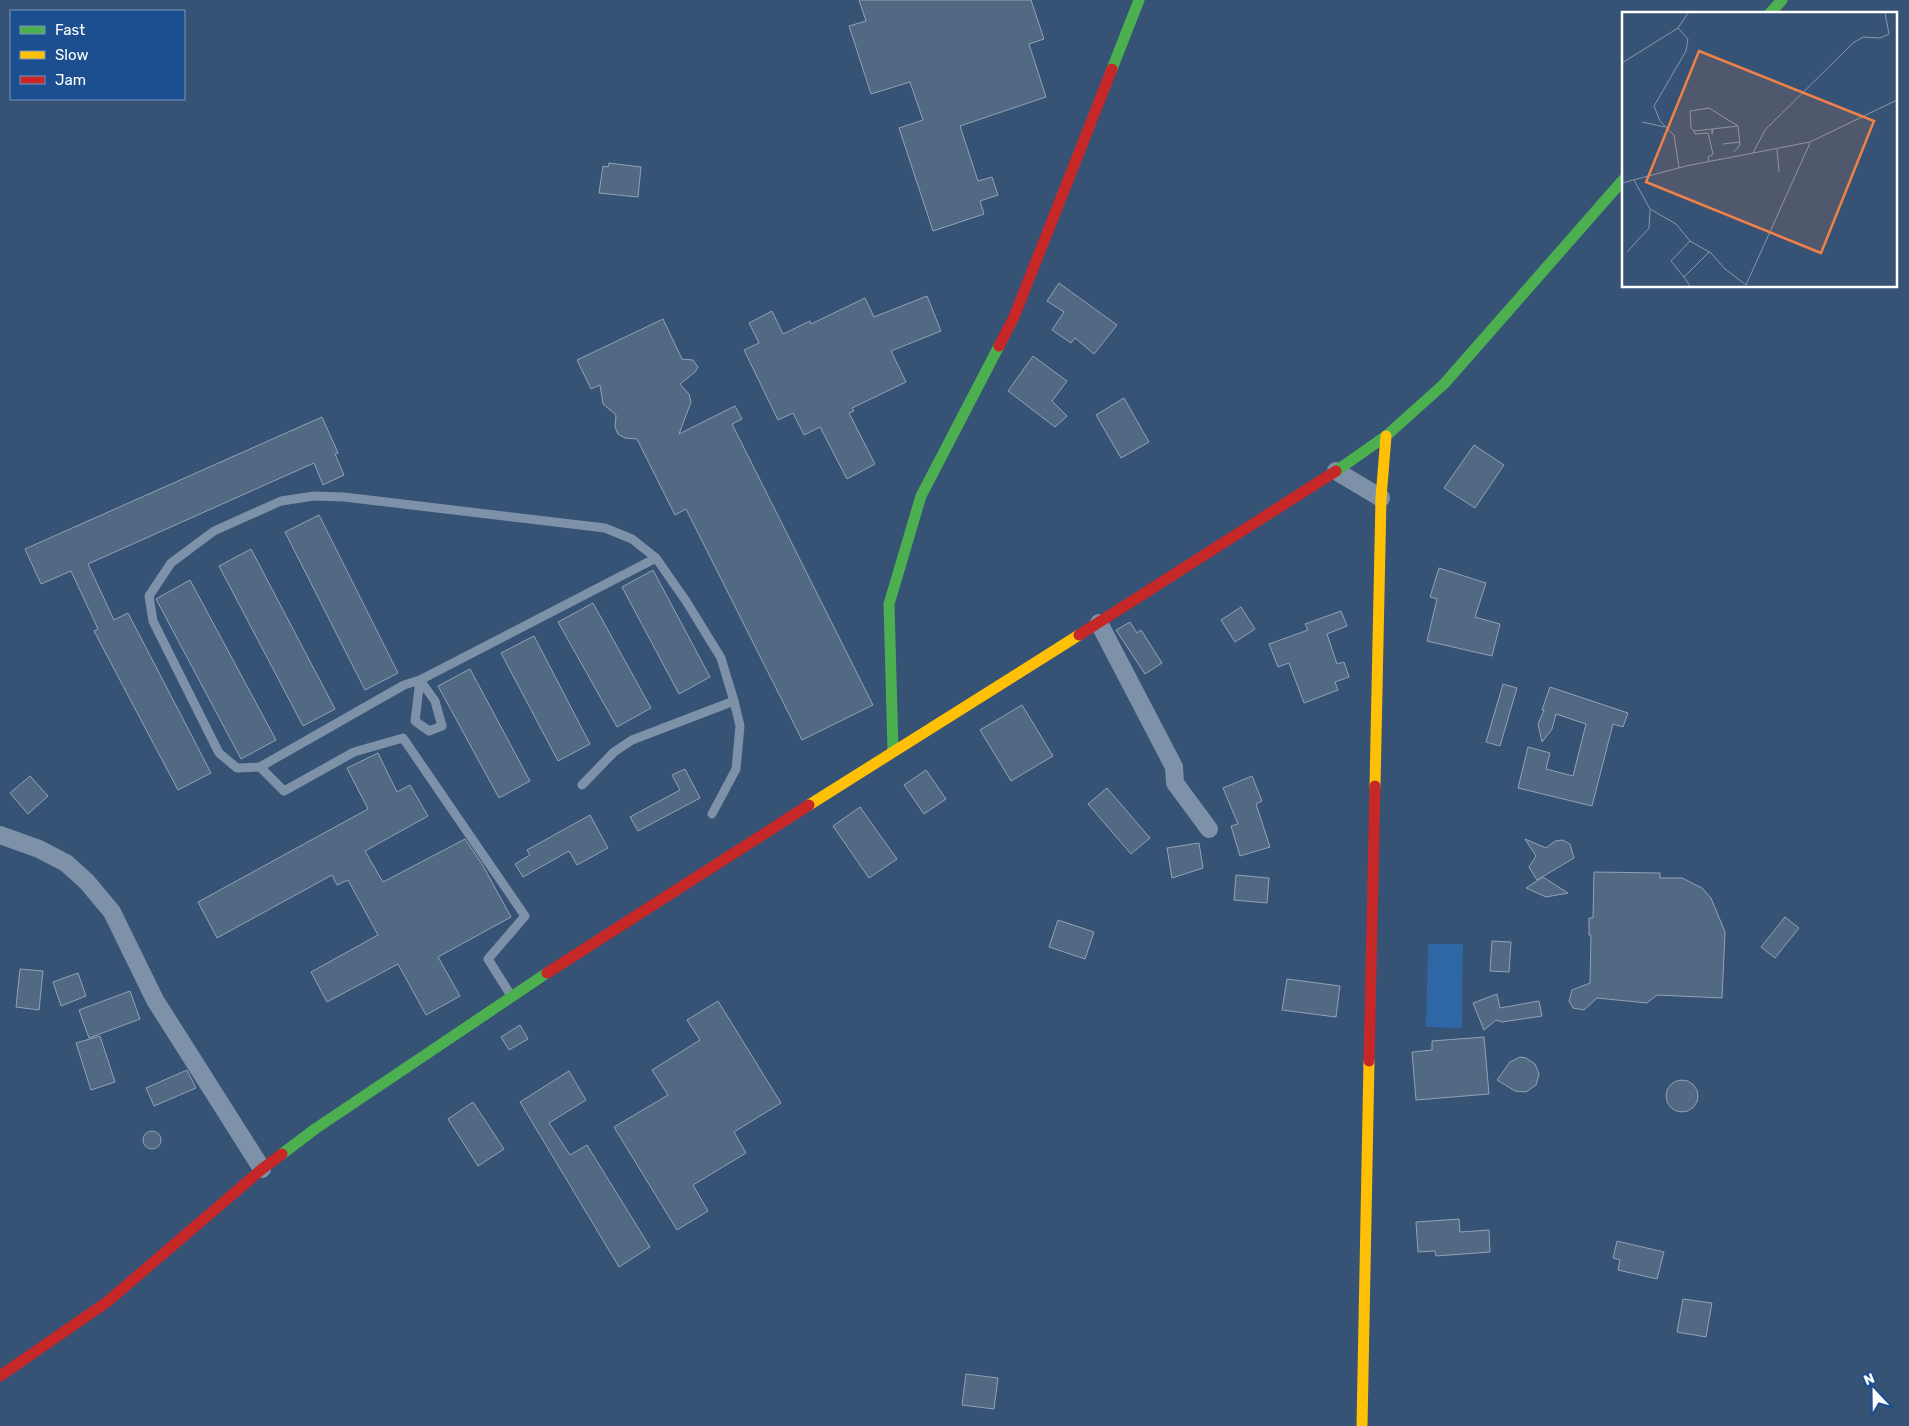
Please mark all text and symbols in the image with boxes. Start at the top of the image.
legend [10,10,185,100]
inset map [1622,12,1896,288]
text: Fast [55,21,85,39]
text: Slow [55,46,88,64]
text: Jam [55,71,86,89]
north arrow [1849,1366,1899,1416]
text: N [1861,1370,1877,1389]

